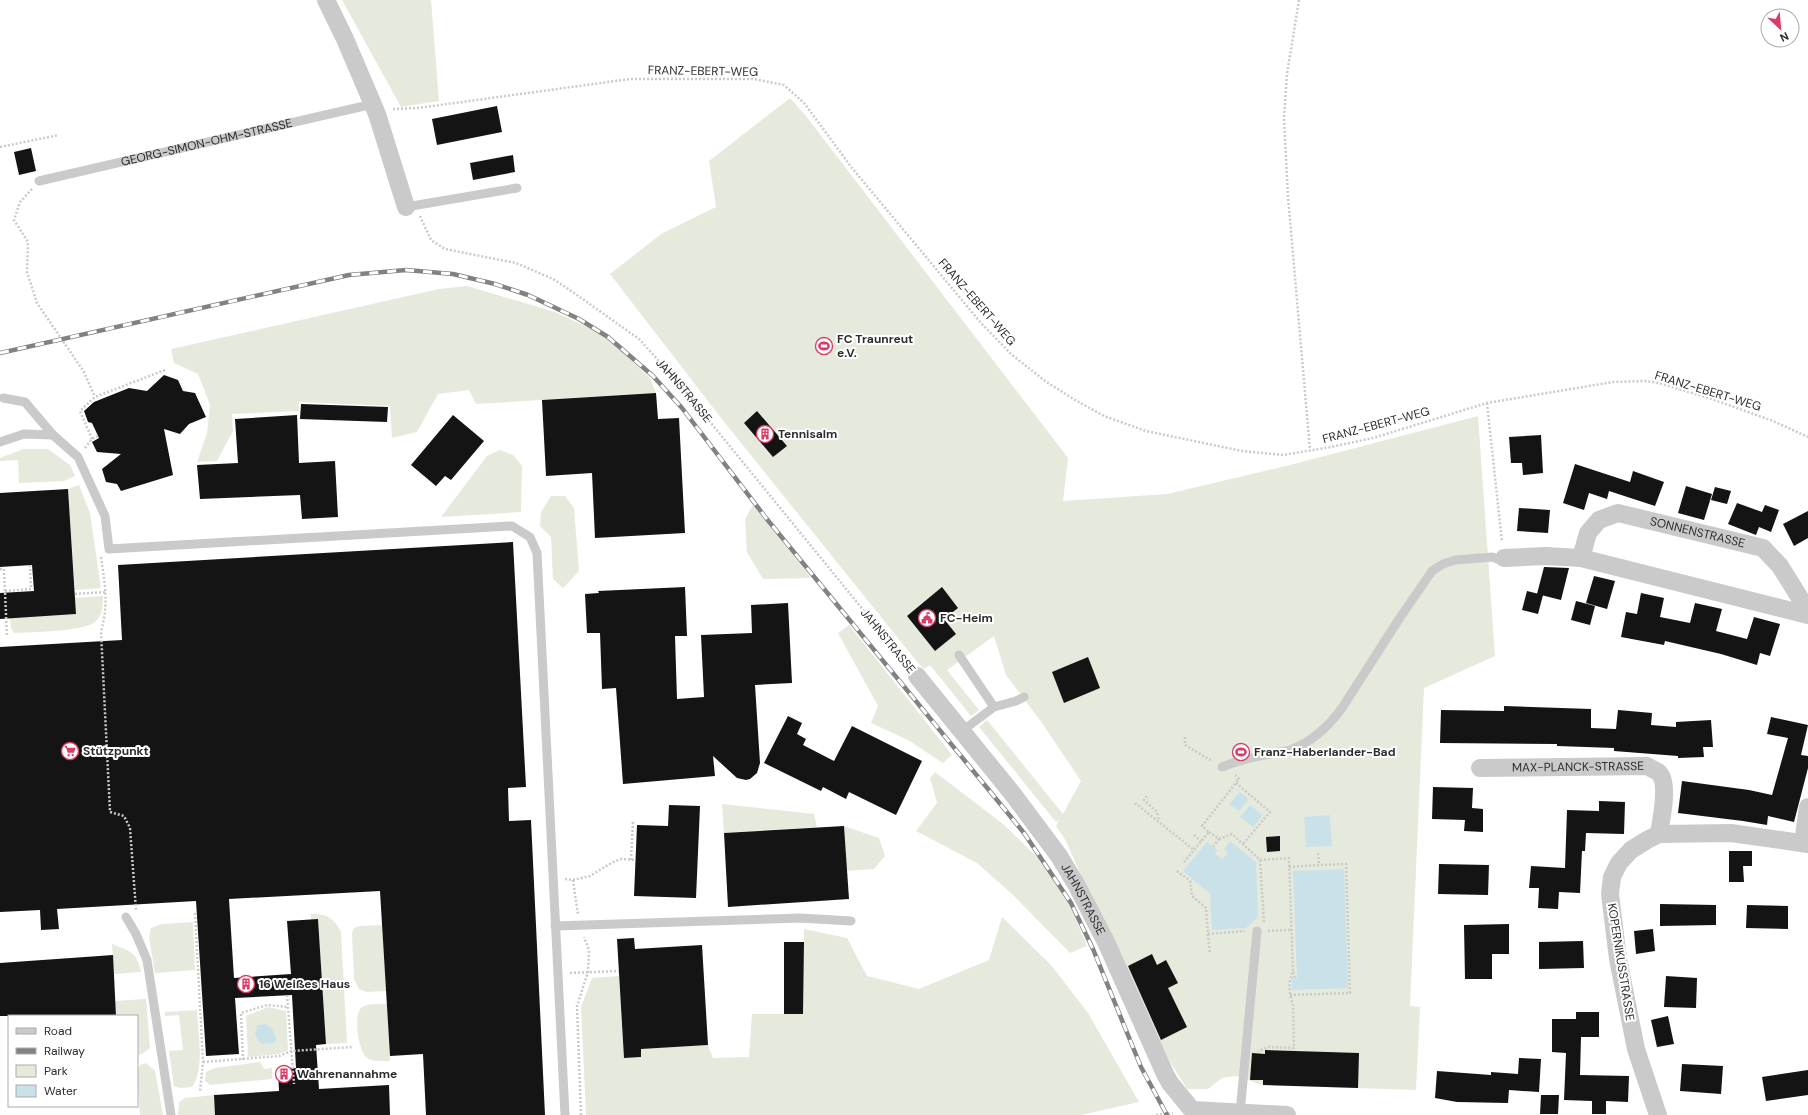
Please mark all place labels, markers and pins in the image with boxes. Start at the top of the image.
place label: FC Traunreut e.V. [837,331,913,361]
sports icon: FC Traunreut e.V. [814,336,834,356]
building icon: Tennisalm [755,424,775,444]
place label: Tennisalm [778,426,837,442]
public building icon: FC-Heim [917,608,937,628]
place label: FC-Heim [940,610,993,626]
supermarket icon: Stützpunkt [60,741,80,761]
sports icon: Franz-Haberlander-Bad [1231,742,1251,762]
place label: Stützpunkt [83,743,149,759]
place label: Franz-Haberlander-Bad [1254,744,1396,760]
building icon: 16 Weißes Haus [236,974,256,994]
place label: 16 Weißes Haus [259,976,350,992]
building icon: Wahrenannahme [274,1064,294,1084]
place label: Wahrenannahme [297,1066,397,1082]

